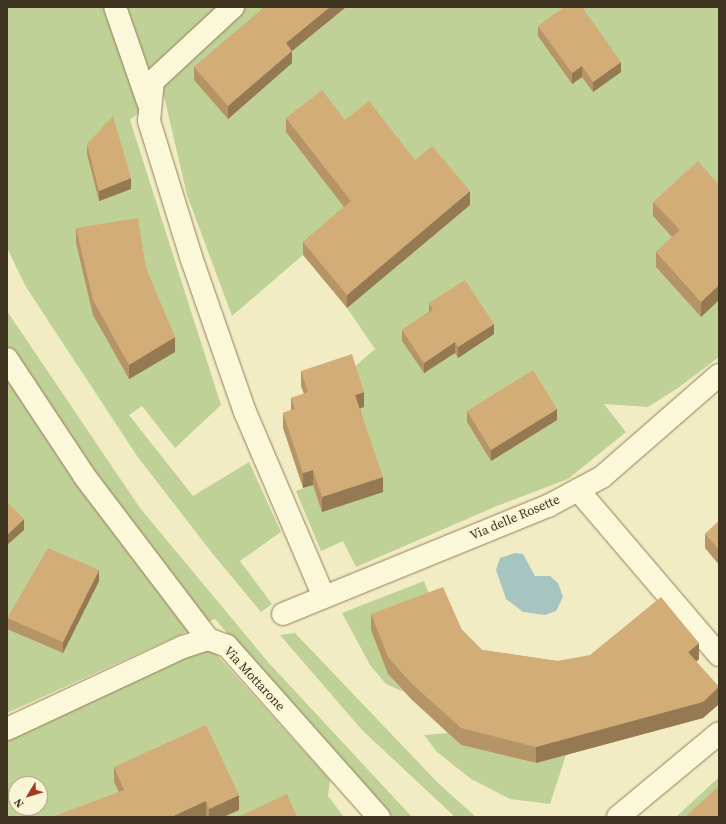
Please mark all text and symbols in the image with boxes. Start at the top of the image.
street label: Via delle Rosette [468,492,562,544]
street label: Via Mottarone [220,644,288,714]
north arrow [8,776,48,816]
text: N [11,795,27,811]

